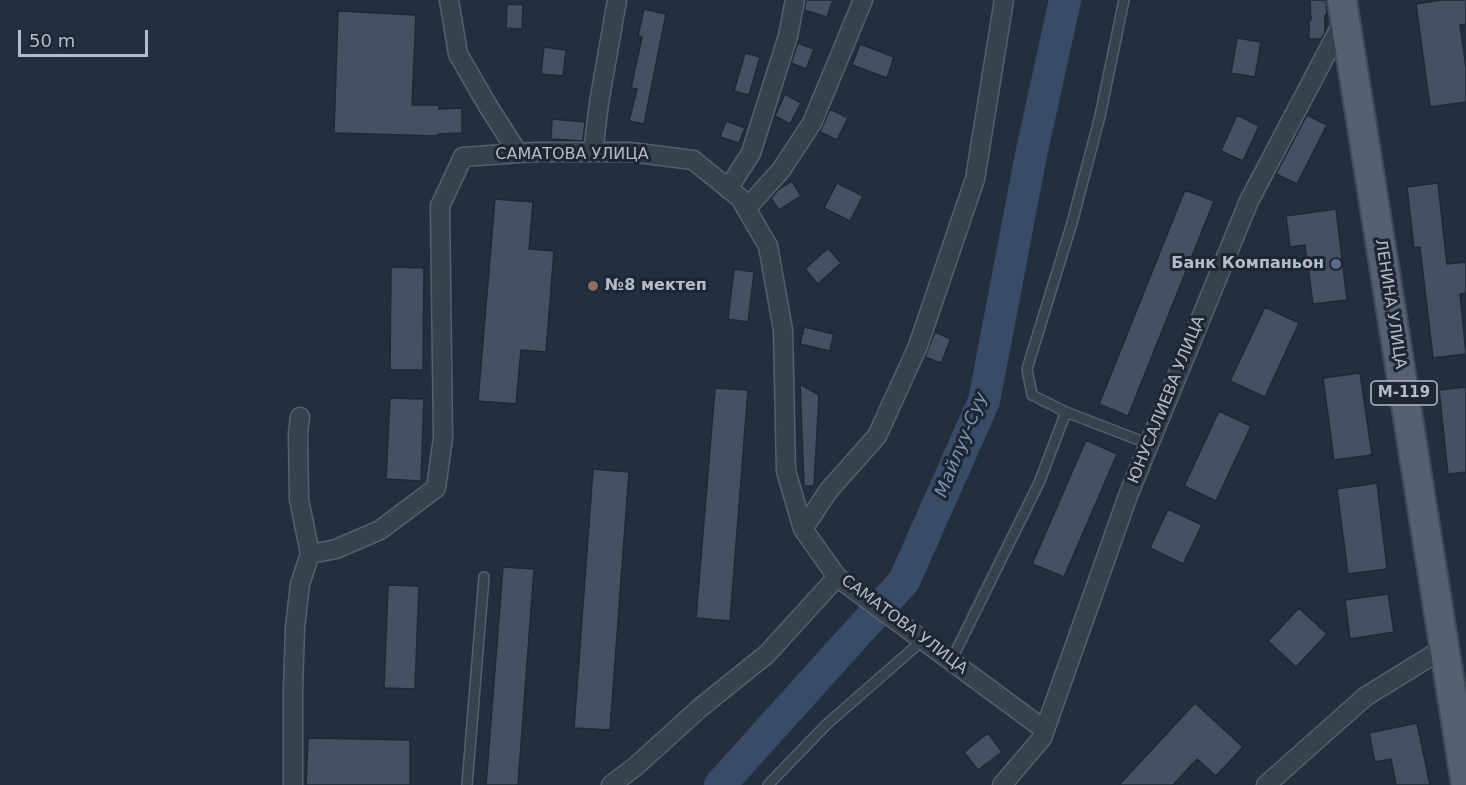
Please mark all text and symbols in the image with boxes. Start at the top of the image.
scale bar [21,18,152,56]
text: 50 m [29,30,75,51]
street label: САМАТОВА УЛИЦА [495,145,649,165]
street label: ЛЕНИНА УЛИЦА [1370,238,1410,370]
place label: Банк Компаньон [1171,254,1324,274]
marker: Банк Компаньон [1329,257,1343,271]
place label: №8 мектеп [605,276,707,296]
marker: №8 мектеп [586,279,600,293]
street label: ЮНУСАЛИЕВА УЛИЦА [1124,313,1210,487]
road number: М-119 [1371,381,1437,405]
water label: Майлуу-Суу [931,389,993,501]
street label: САМАТОВА УЛИЦА [837,571,971,679]

